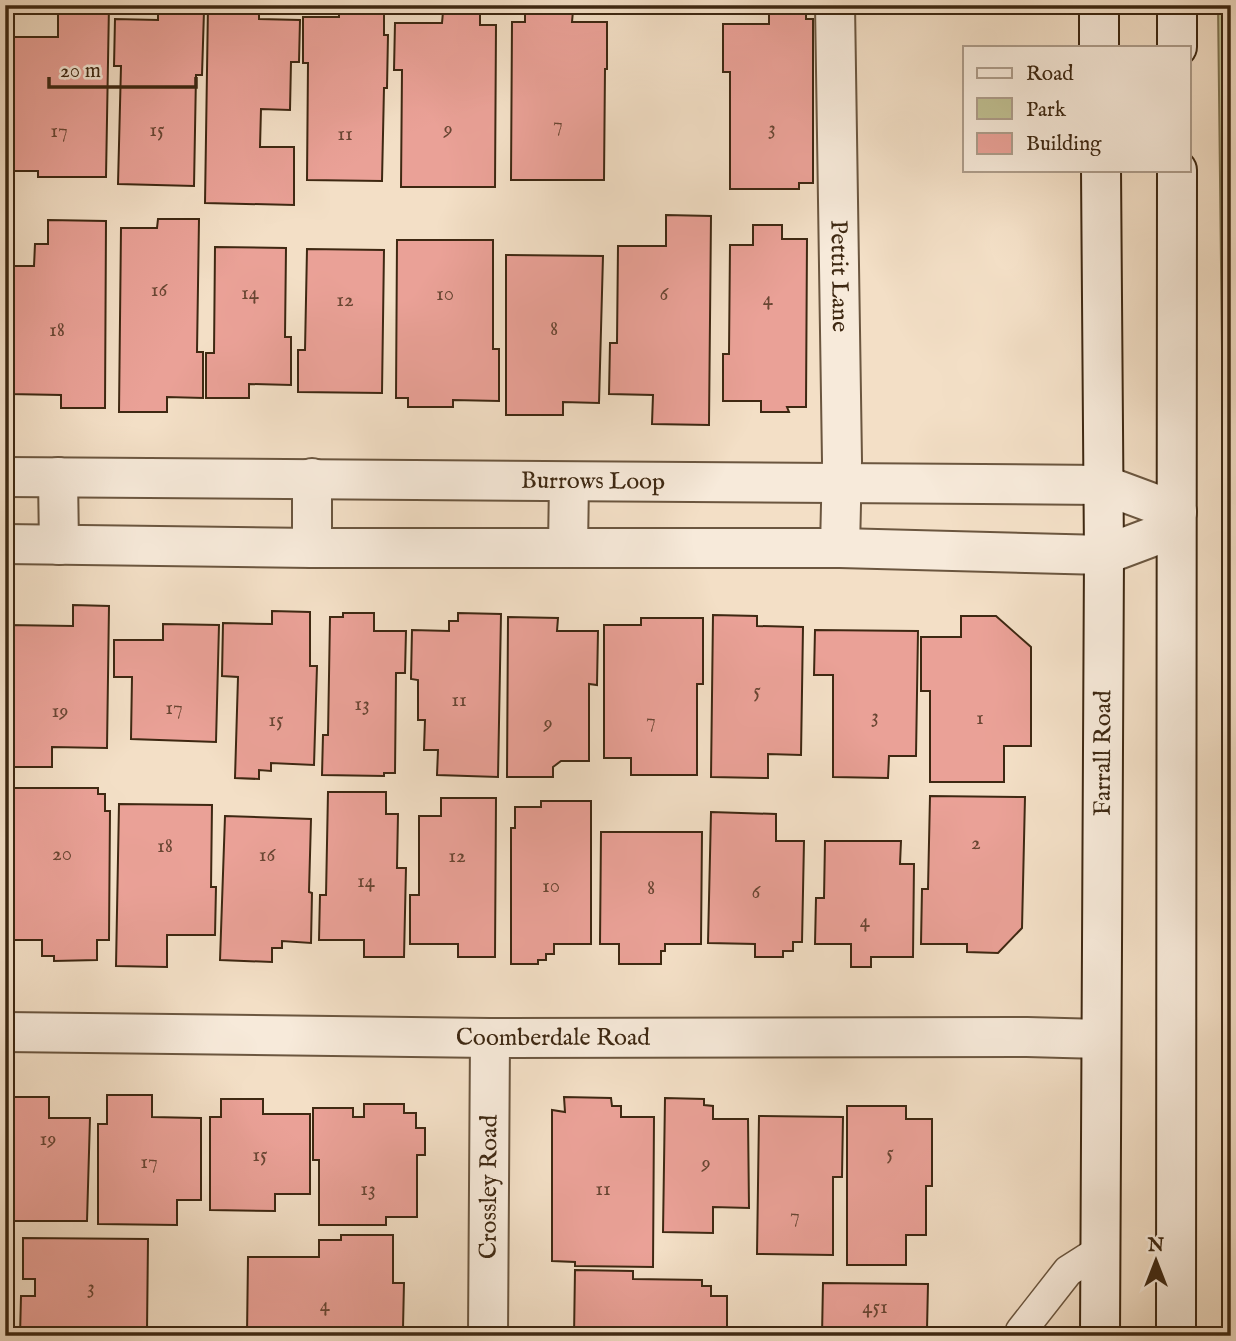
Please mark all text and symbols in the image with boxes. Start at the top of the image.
scale bar [49,46,196,90]
legend [963,46,1190,172]
text: 20 m [60,58,101,85]
text: Road [1026,61,1074,88]
text: Park [1026,97,1067,124]
house number: 7 [553,112,563,139]
house number: 3 [768,115,776,142]
house number: 9 [442,116,453,143]
house number: 15 [149,117,165,144]
house number: 17 [50,118,68,145]
house number: 11 [337,121,353,148]
text: Building [1026,131,1102,158]
street label: Pettit Lane [823,220,856,332]
house number: 16 [151,277,168,304]
house number: 14 [241,280,260,307]
house number: 10 [436,281,454,308]
house number: 6 [660,281,670,308]
house number: 4 [763,286,774,313]
house number: 12 [336,287,354,314]
house number: 8 [550,316,558,343]
house number: 18 [49,317,65,344]
street label: Burrows Loop [521,465,665,497]
house number: 5 [753,678,761,705]
house number: 11 [451,687,467,714]
street label: Farrall Road [1087,690,1119,816]
house number: 13 [354,691,370,718]
house number: 17 [165,695,183,722]
house number: 19 [52,698,69,725]
house number: 3 [871,703,879,730]
house number: 1 [976,705,984,732]
house number: 15 [268,707,284,734]
house number: 7 [646,708,656,735]
house number: 9 [542,710,553,737]
house number: 2 [971,830,981,857]
house number: 18 [157,833,173,860]
house number: 20 [52,841,72,868]
house number: 16 [259,842,276,869]
house number: 12 [448,843,466,870]
house number: 14 [357,868,376,895]
house number: 10 [542,873,560,900]
house number: 8 [647,875,655,902]
house number: 6 [752,879,762,906]
house number: 4 [860,908,871,935]
street label: Coomberdale Road [456,1022,650,1054]
street label: Crossley Road [473,1114,505,1259]
house number: 19 [40,1126,57,1153]
house number: 5 [886,1140,894,1167]
house number: 15 [252,1142,268,1169]
house number: 17 [140,1149,158,1176]
house number: 9 [700,1150,711,1177]
house number: 13 [360,1176,376,1203]
house number: 11 [595,1176,611,1203]
house number: 7 [790,1203,800,1230]
north arrow [1120,1226,1190,1296]
text: N [1147,1234,1165,1258]
house number: 3 [87,1274,95,1301]
house number: 4 [320,1292,331,1319]
house number: 451 [862,1294,888,1321]

